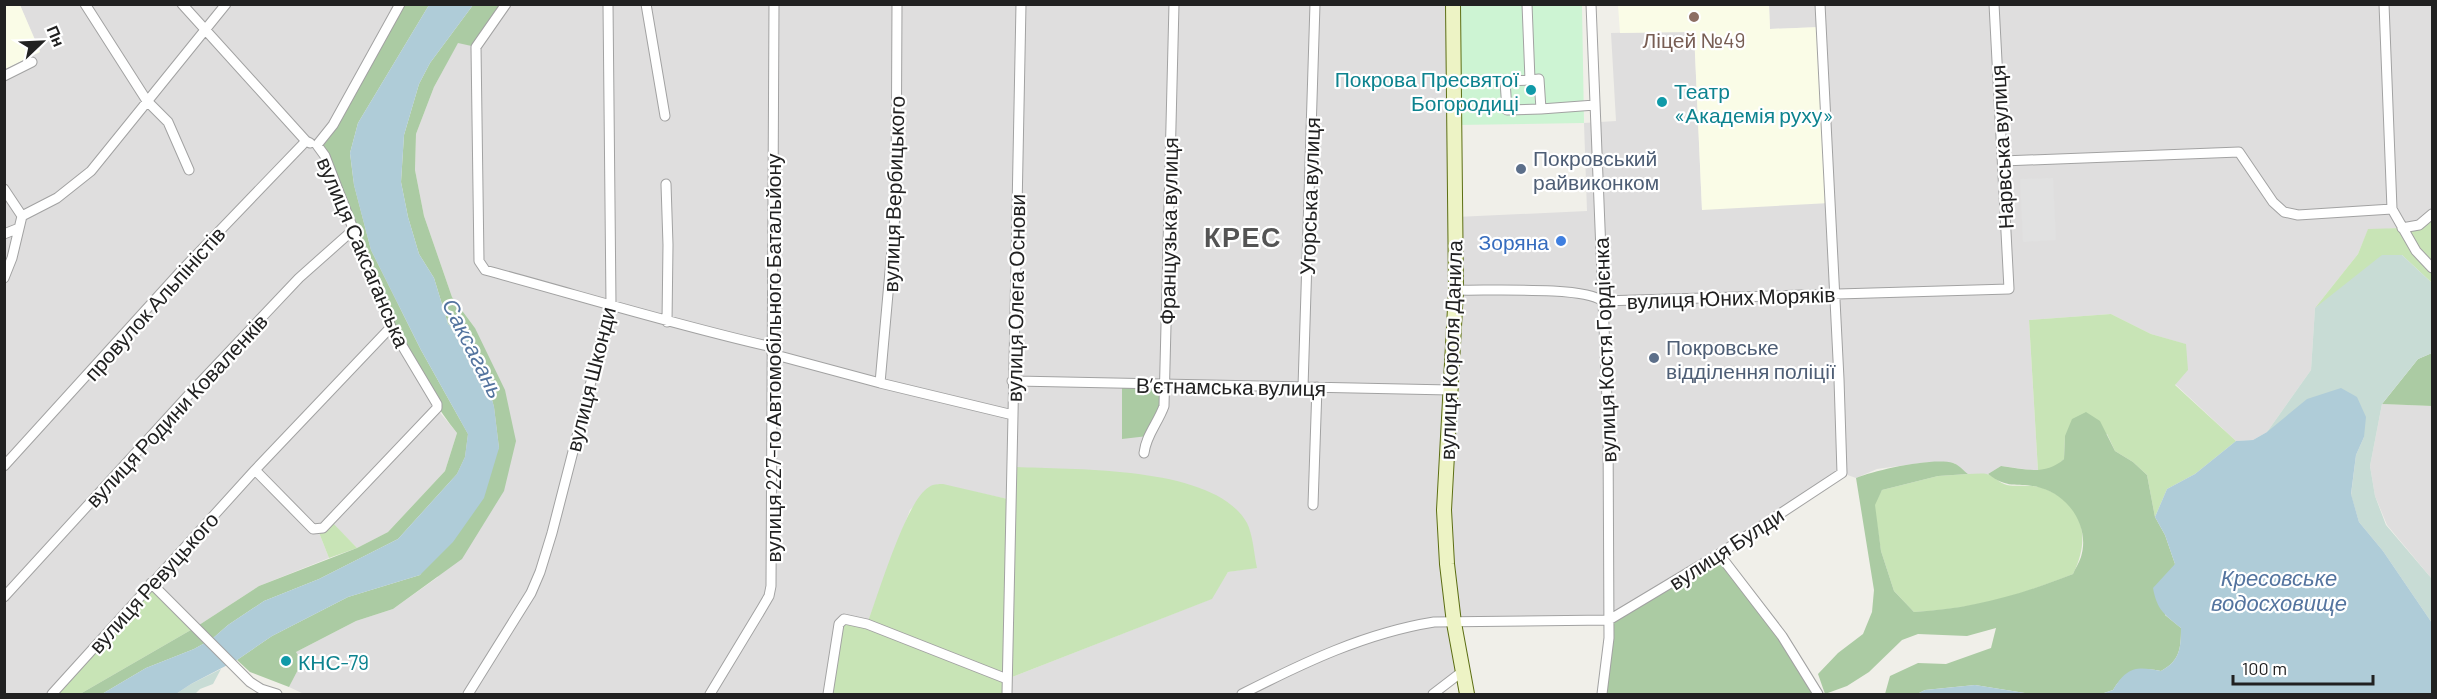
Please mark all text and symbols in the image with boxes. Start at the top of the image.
marker: Ліцей №49 [1687,10,1701,24]
north arrow [12,12,72,72]
text: Пн [43,22,69,49]
place label: Ліцей №49 [1643,27,1745,52]
street label: Нарвська вулиця [1984,64,2018,230]
place label: Покрова Пресвятої Богородиці [1335,66,1519,115]
place label: Театр «Академія руху» [1674,78,1834,127]
marker: Покрова Пресвятої Богородиці [1524,83,1538,97]
street label: вулиця Вербицького [877,95,909,293]
marker: Театр «Академія руху» [1655,95,1669,109]
street label: Угорська вулиця [1294,117,1324,275]
street label: Французька вулиця [1154,137,1182,325]
place label: Покровський райвиконком [1533,145,1659,194]
street label: вулиця Саксаганська [313,153,416,351]
street label: вулиця 227-го Автомобільного Батальйону [760,153,785,563]
marker: Покровський райвиконком [1514,162,1528,176]
street label: вулиця Олега Основи [1001,194,1029,402]
district label: КРЕС [1204,220,1282,252]
street label: провулок Альпіністів [78,221,230,385]
place label: Зоряна [1479,229,1549,254]
marker: Зоряна [1554,234,1568,248]
street label: вулиця Костя Гордієнка [1588,237,1620,463]
street label: вулиця Короля Данила [1434,239,1466,460]
street label: вулиця Юних Моряків [1626,281,1836,313]
water label: Саксагань [438,294,510,402]
street label: вулиця Шконди [560,304,620,454]
street label: вулиця Родини Коваленків [80,308,272,512]
place label: Покровське відділення поліції [1666,334,1836,383]
marker: Покровське відділення поліції [1647,351,1661,365]
street label: Вʼєтнамська вулиця [1136,372,1326,400]
street label: вулиця Булди [1664,502,1788,594]
street label: вулиця Ревуцького [83,506,223,658]
water label: Кресовське водосховище [2211,564,2347,616]
scale bar [2233,648,2372,686]
place label: КНС-79 [298,649,369,674]
marker: КНС-79 [279,654,293,668]
text: 100 m [2242,657,2287,679]

